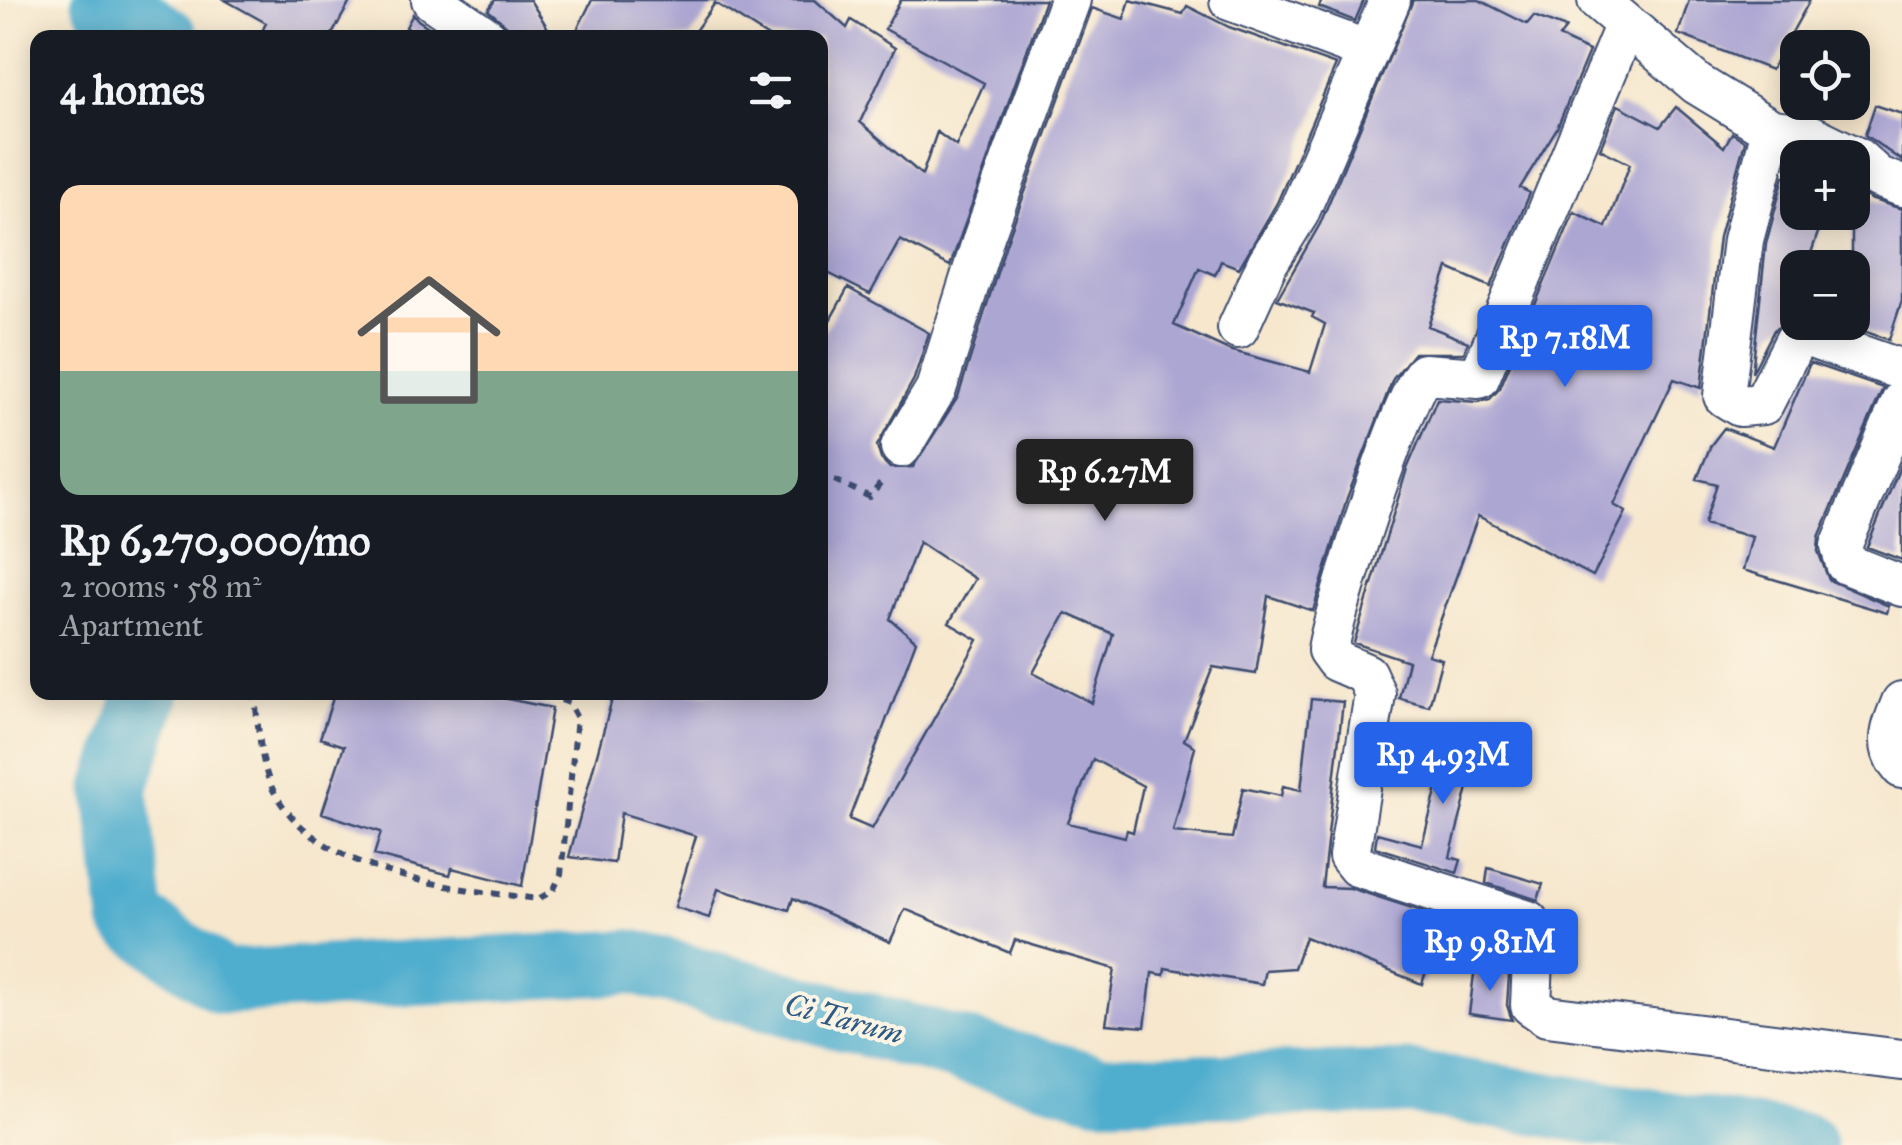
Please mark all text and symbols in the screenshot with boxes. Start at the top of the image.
map controls [1780,30,1870,340]
button: locate [1780,30,1870,120]
icon: filters [743,63,798,118]
text: 4 homes [60,64,205,116]
button: + [1780,140,1870,230]
icon: home [339,250,519,430]
button: − [1780,250,1870,340]
pin: Rp 7.18M [1462,305,1668,390]
text: Rp 7.18M [1499,318,1631,357]
pin: Rp 6.27M [1002,439,1208,524]
text: Rp 6.27M [1038,452,1172,491]
text: Rp 6,270,000/mo [60,515,371,567]
text: 2 rooms · 58 m² [60,567,261,606]
text: Apartment [60,606,203,645]
pin: Rp 4.93M [1340,722,1546,807]
text: Rp 4.93M [1376,735,1510,774]
pin: Rp 9.81M [1387,909,1593,994]
text: Rp 9.81M [1424,922,1556,961]
water label: Ci Tarum [781,986,907,1052]

